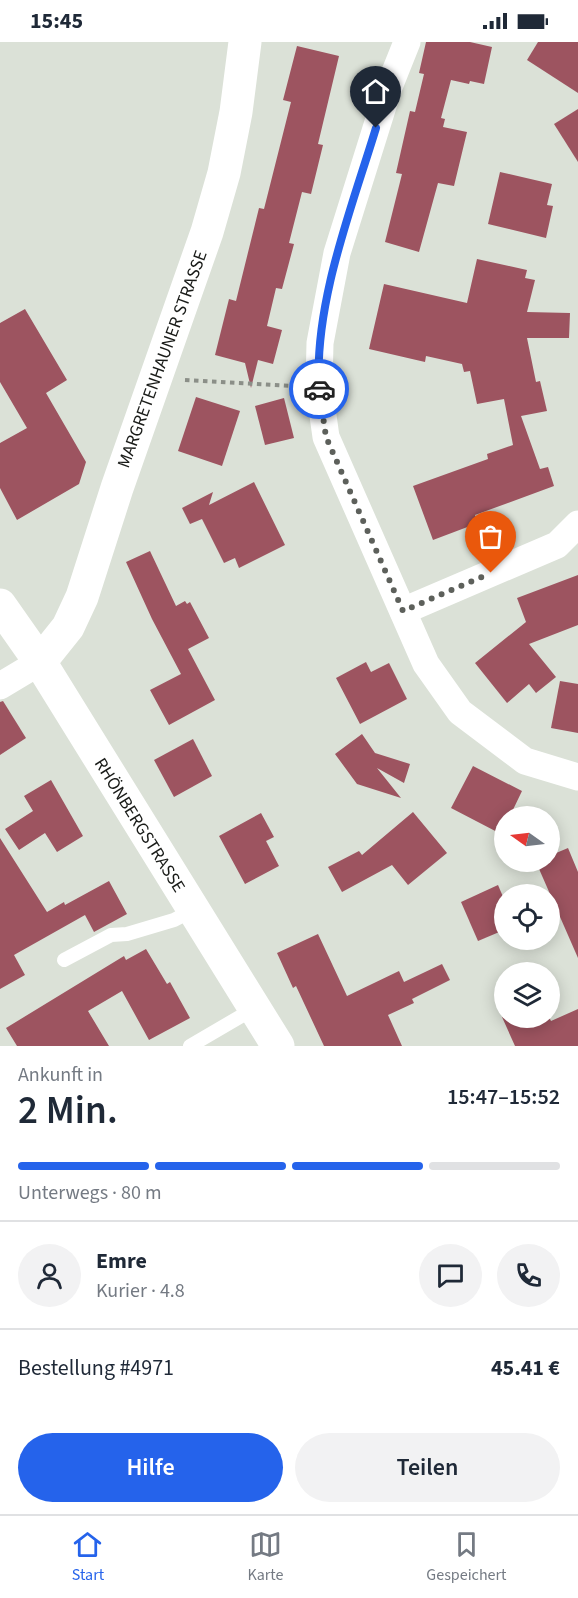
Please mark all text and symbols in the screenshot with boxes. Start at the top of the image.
text: 15:45 [30,5,83,37]
pin [350,66,401,128]
icon: home [359,75,392,108]
street label: MARGRETENHAUNER STRASSE [111,247,214,471]
courier [289,359,349,419]
icon: car [303,373,336,406]
pin [465,511,516,573]
icon: bag [474,520,507,553]
street label: RHÖNBERGSTRASSE [88,753,191,897]
north arrow [494,806,560,872]
map controls [494,806,560,1028]
button: locate [494,884,560,950]
button: layers [494,962,560,1028]
text: Ankunft in [18,1061,103,1089]
text: 15:47–15:52 [447,1081,560,1113]
text: 2 Min. [18,1083,118,1139]
text: Unterwegs · 80 m [18,1179,162,1207]
button: person [18,1244,81,1307]
button: chat [419,1244,482,1307]
button: phone [497,1244,560,1307]
text: Emre [96,1245,147,1277]
text: Kurier · 4.8 [96,1277,185,1305]
text: Bestellung #4971 [18,1352,174,1384]
text: 45.41 € [491,1352,560,1384]
button: Hilfe [18,1433,283,1502]
button: Teilen [295,1433,560,1502]
tab: Start [71,1528,104,1586]
tab: Karte [247,1528,283,1586]
tab: Gespeichert [426,1528,507,1586]

